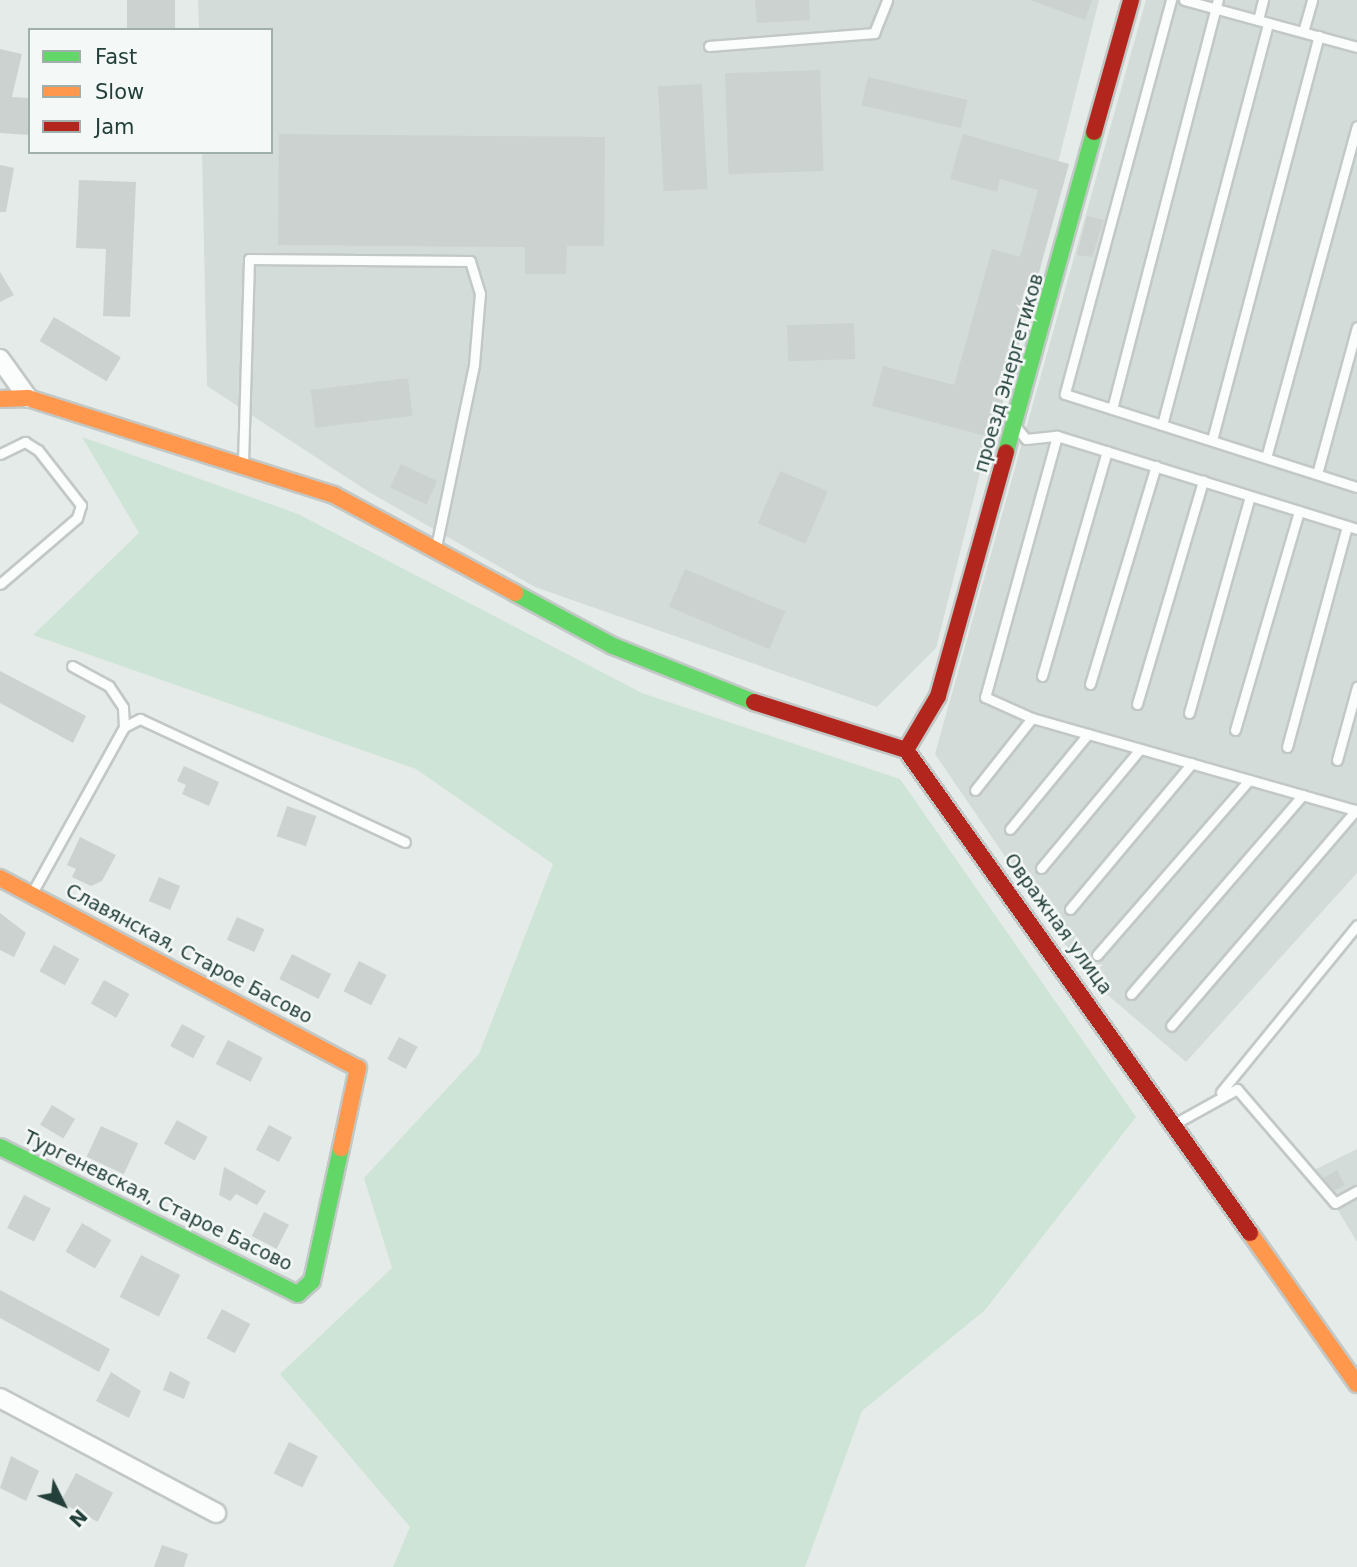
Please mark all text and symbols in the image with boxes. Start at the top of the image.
legend [28,28,273,154]
text: Fast [95,45,137,69]
text: Slow [95,80,144,104]
text: Jam [95,115,135,139]
street label: проезд Энергетиков [970,271,1048,475]
street label: Овражная улица [999,849,1117,999]
street label: Славянская, Старое Басово [62,879,316,1029]
street label: Тургеневская, Старое Басово [20,1126,296,1276]
north arrow [28,1469,98,1539]
text: N [65,1505,92,1532]

